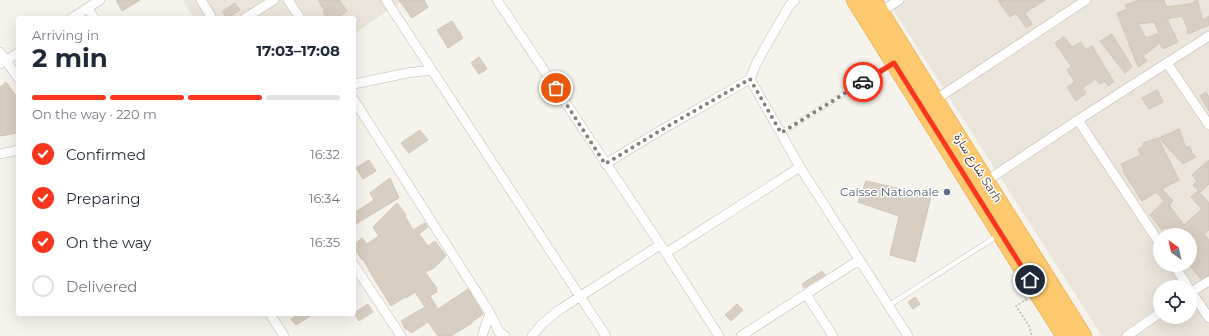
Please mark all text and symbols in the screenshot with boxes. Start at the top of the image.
text: Arriving in [32,27,99,43]
text: 17:03–17:08 [256,41,340,60]
text: 2 min [32,42,108,74]
courier [843,62,883,102]
pin [539,71,573,105]
icon: car [852,71,874,93]
icon: bag [545,77,567,99]
text: On the way · 220 m [32,106,157,122]
street label: شارع سارة Sarh [949,130,1006,206]
icon: check [32,143,54,165]
text: Confirmed [66,145,146,164]
text: 16:32 [310,146,340,162]
place label: Caisse Nationale [840,184,939,199]
icon: check [32,187,54,209]
marker: Caisse Nationale [942,187,952,197]
text: Preparing [66,189,141,208]
text: 16:34 [309,190,340,206]
north arrow [1153,228,1197,272]
map controls [1153,228,1197,324]
icon: check [32,231,54,253]
text: On the way [66,233,151,252]
text: 16:35 [310,234,340,250]
pin [1013,263,1047,297]
icon: home [1019,269,1041,291]
text: Delivered [66,277,138,296]
button: locate [1153,280,1197,324]

